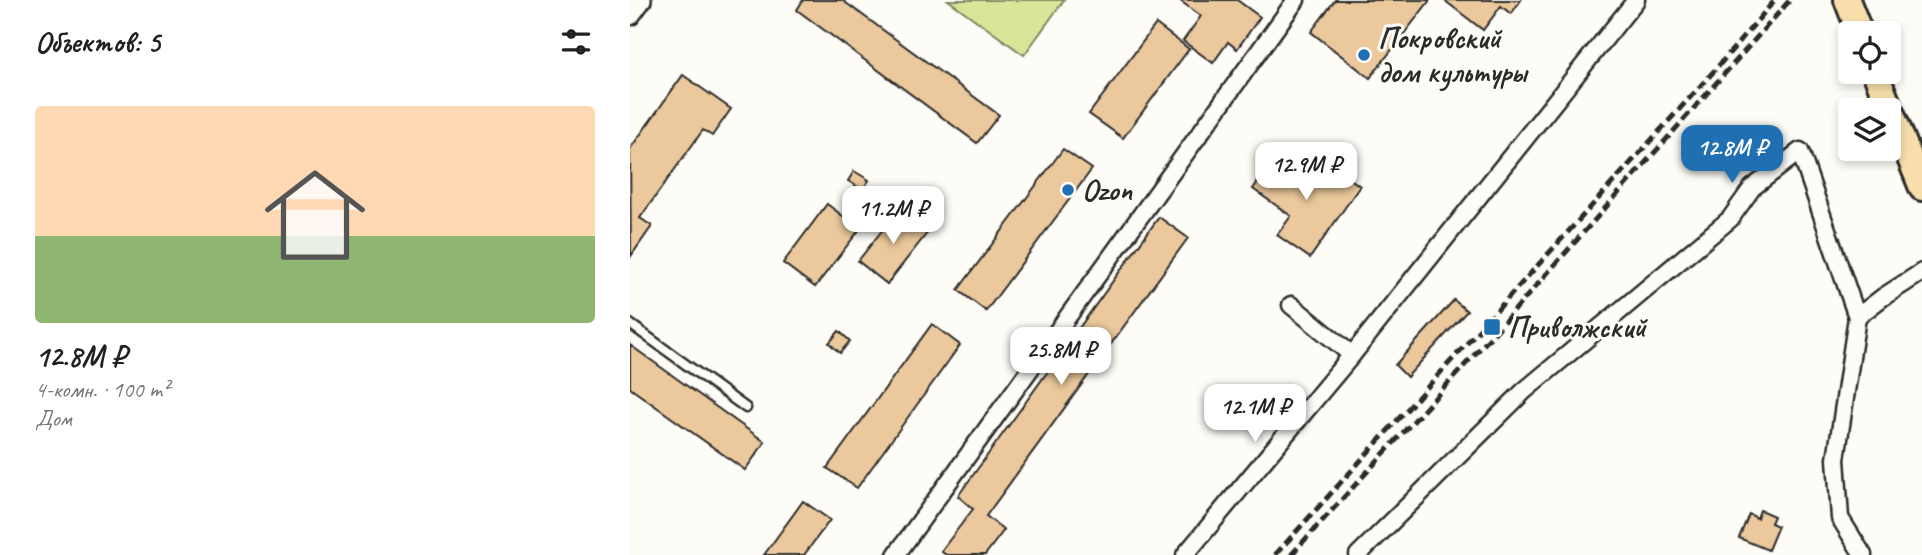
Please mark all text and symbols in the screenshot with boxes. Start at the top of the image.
place label: Покровский дом культуры [1378,19,1529,92]
map controls [1838,21,1901,161]
button: locate [1838,21,1901,84]
text: Объектов: 5 [35,23,160,61]
icon: filters [557,23,595,61]
marker: Покровский дом культуры [1356,47,1372,63]
button: layers [1838,98,1901,161]
pin: 12.8M ₽ [1667,125,1797,185]
text: 12.8M ₽ [1697,133,1767,162]
pin: 12.9M ₽ [1241,142,1371,202]
text: 12.9M ₽ [1271,150,1341,179]
icon: home [252,152,378,278]
place label: Ozon [1082,171,1133,209]
marker: Ozon [1060,182,1076,198]
pin: 11.2M ₽ [828,187,958,246]
text: 11.2M ₽ [858,194,928,223]
place label: Приволжский [1508,308,1648,346]
marker: Приволжский [1482,317,1502,337]
pin: 25.8M ₽ [996,328,1126,387]
text: 25.8M ₽ [1026,335,1096,364]
text: 12.8M ₽ [35,337,126,375]
text: 4-комн. · 100 m² [35,375,169,404]
pin: 12.1M ₽ [1190,384,1320,444]
text: 12.1M ₽ [1220,392,1290,421]
text: Дом [35,404,72,433]

